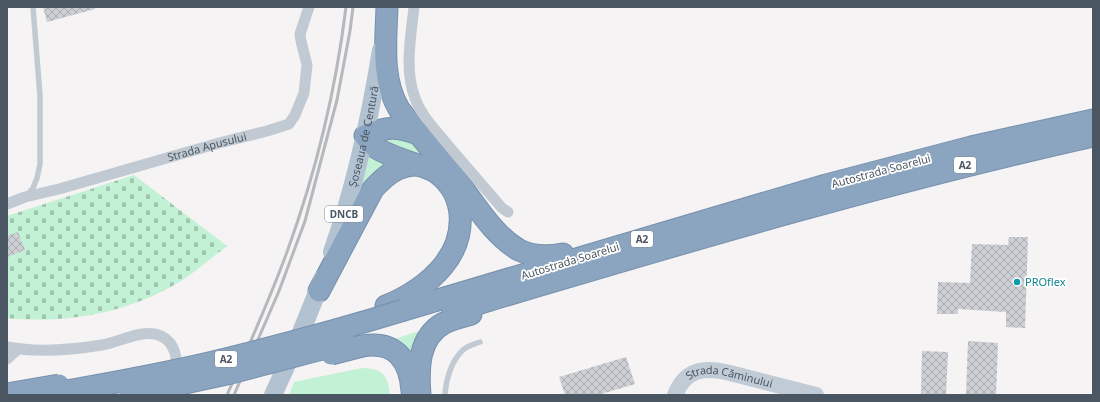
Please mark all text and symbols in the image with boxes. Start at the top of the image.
street label: Șoseaua de Centură [345,84,382,189]
street label: Strada Apusului [165,128,248,165]
street label: Autostrada Soarelui [830,150,932,191]
road number: A2 [954,157,976,173]
road number: DNCB [325,206,363,222]
road number: A2 [631,231,653,247]
street label: Autostrada Soarelui [519,238,621,283]
place label: PROflex [1025,274,1066,289]
marker: PROflex [1012,277,1022,287]
road number: A2 [215,351,237,367]
street label: Strada Căminului [682,362,774,391]

